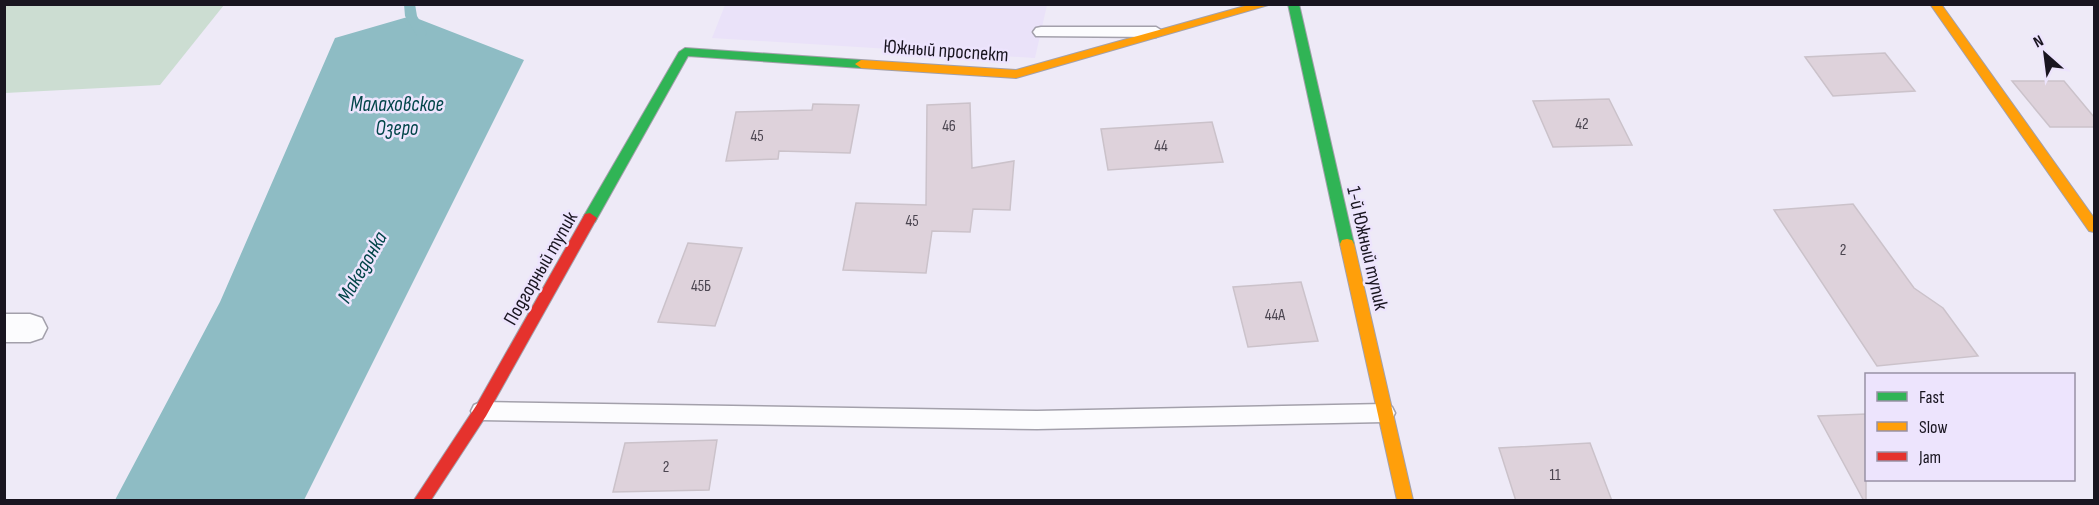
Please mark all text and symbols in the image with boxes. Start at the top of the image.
north arrow [2015,24,2075,84]
text: N [2030,32,2047,52]
street label: Южный проспект [883,35,1009,67]
water label: Малаховское Озеро [350,92,444,141]
house number: 42 [1575,115,1589,134]
house number: 46 [942,117,956,136]
house number: 45 [750,127,764,146]
house number: 44 [1154,137,1168,156]
street label: 1-й Южный тупик [1341,184,1393,313]
street label: Подгорный тупик [499,207,583,330]
house number: 45 [905,212,919,231]
water label: Македонка [332,227,393,307]
house number: 2 [1840,241,1846,260]
house number: 45Б [691,277,711,296]
house number: 44А [1265,306,1285,325]
legend [1865,373,2075,481]
text: Fast [1919,387,1945,408]
text: Slow [1919,417,1948,438]
text: Jam [1918,447,1941,468]
house number: 2 [663,458,669,477]
house number: 11 [1549,466,1561,485]

